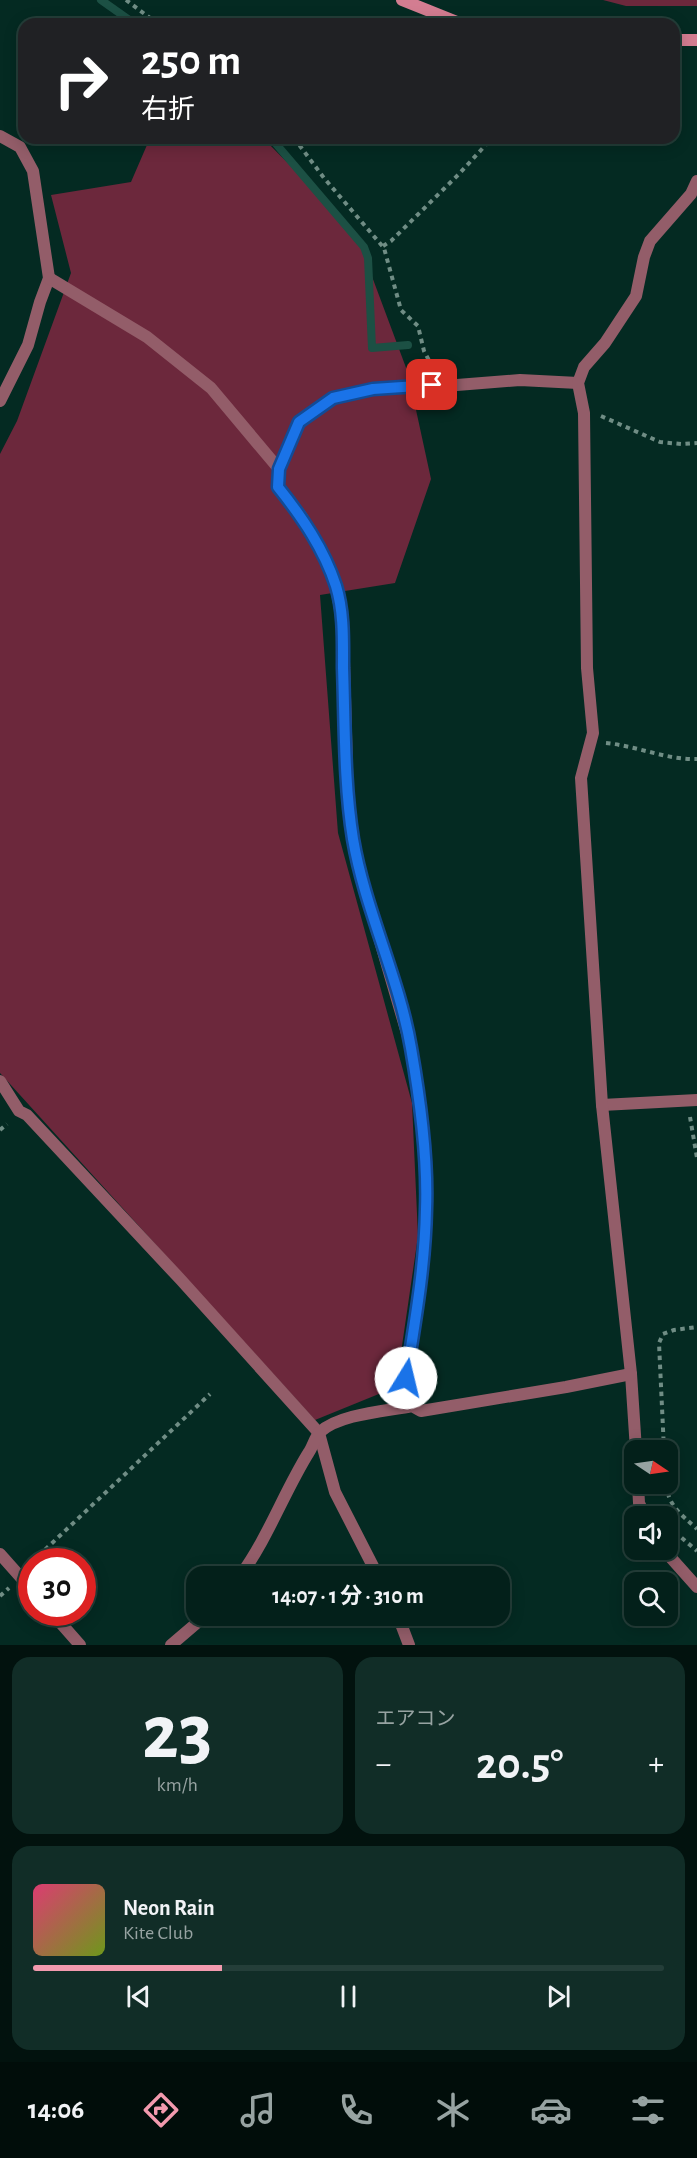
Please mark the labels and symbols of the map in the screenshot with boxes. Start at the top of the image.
pin [406,359,457,410]
position arrow [374,1346,438,1410]
north arrow [624,1440,678,1494]
speed limit sign: 30 [18,1548,96,1626]

